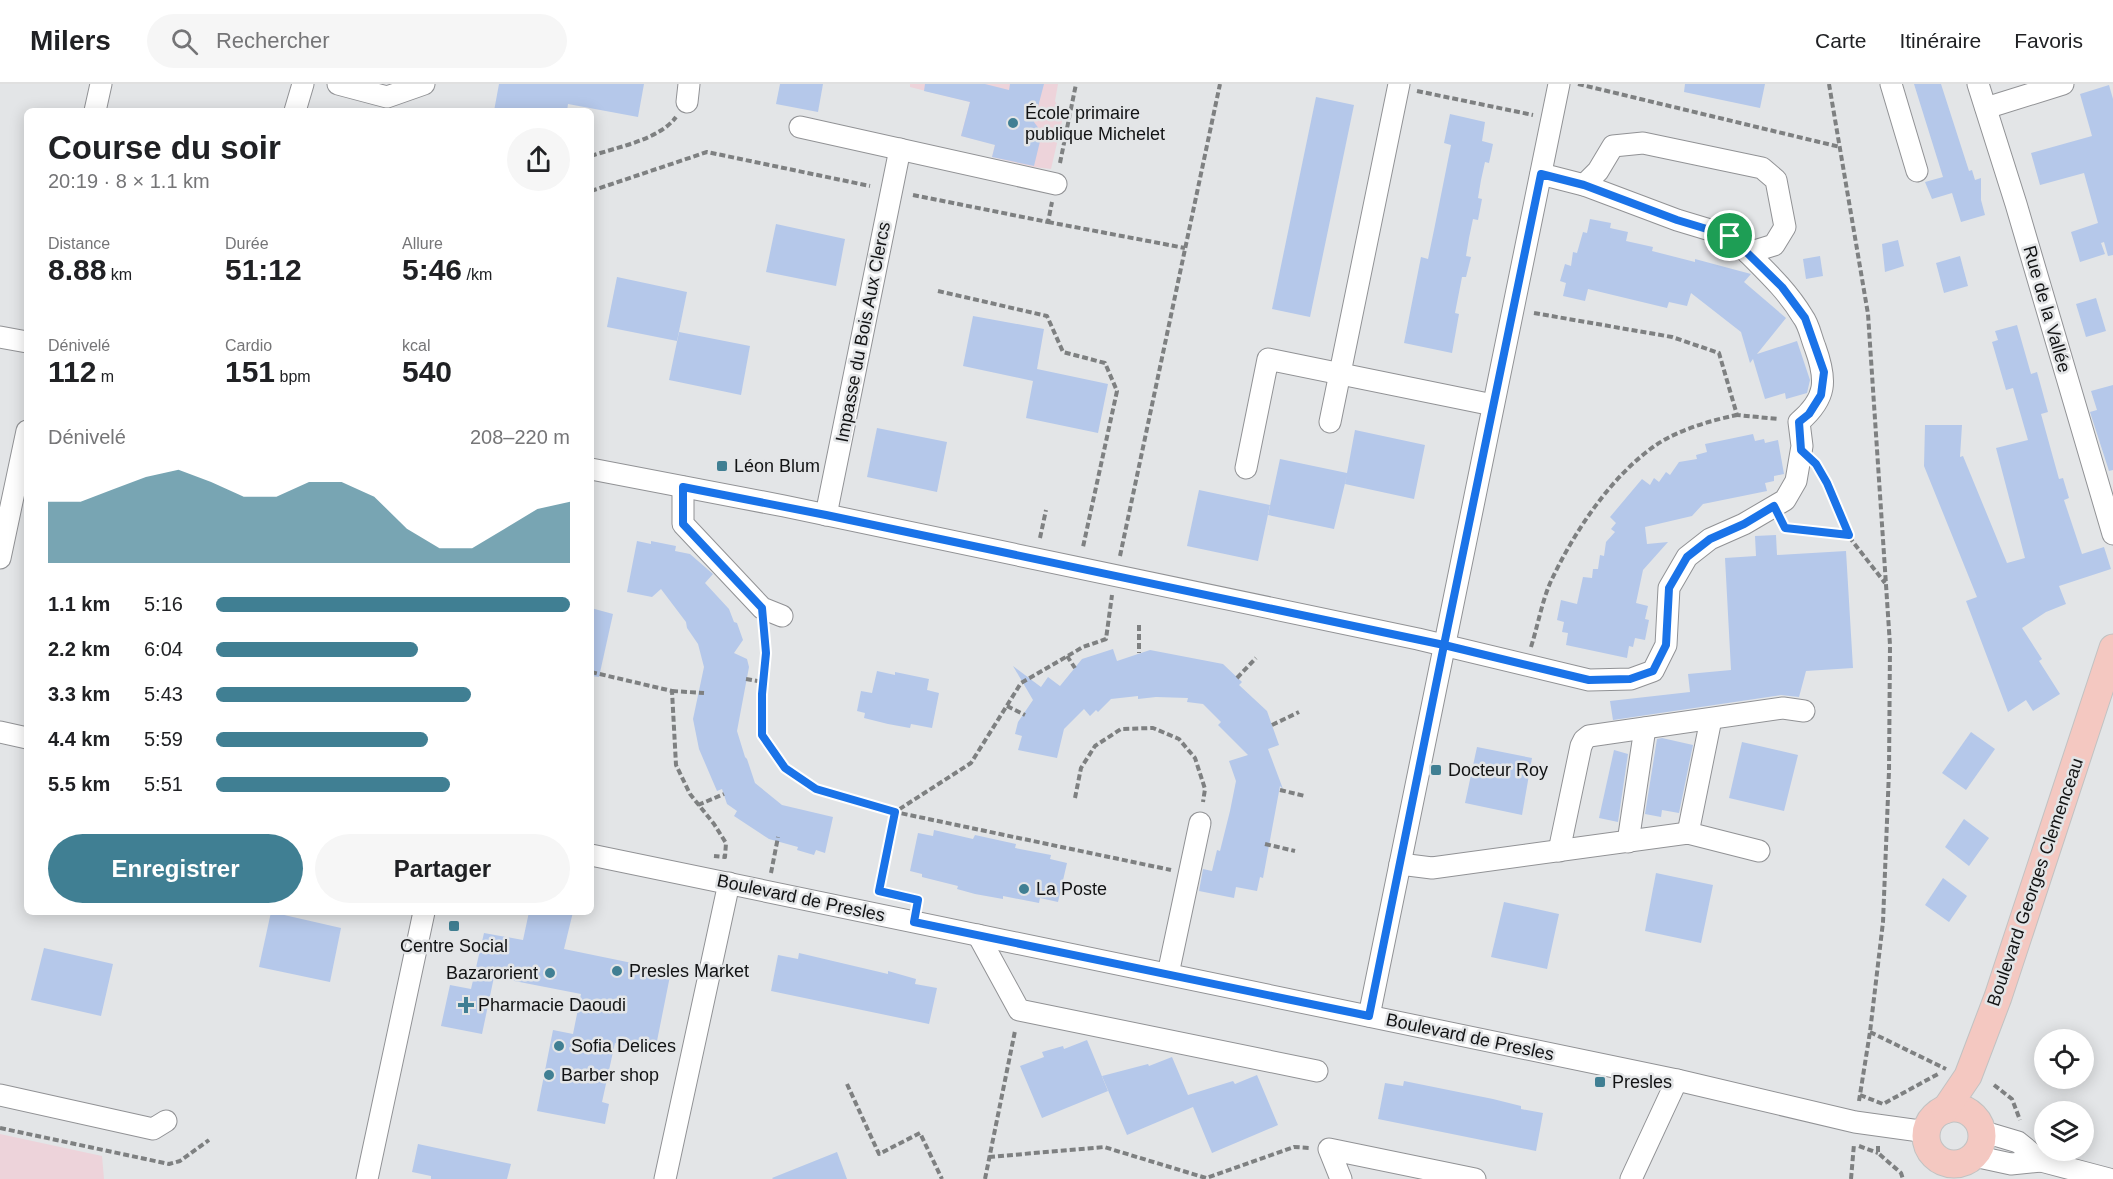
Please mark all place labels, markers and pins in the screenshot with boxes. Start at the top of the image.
place label: École primaire publique Michelet [1025,103,1165,144]
marker: École primaire publique Michelet [1006,116,1020,130]
pin [1704,210,1755,261]
place label: Léon Blum [734,456,820,476]
marker: Léon Blum [715,459,729,473]
place label: Docteur Roy [1448,760,1548,780]
marker: Docteur Roy [1429,763,1443,777]
place label: La Poste [1036,879,1107,899]
marker: La Poste [1017,882,1031,896]
marker: Centre Social [447,919,461,933]
place label: Centre Social [400,936,508,956]
place label: Presles Market [629,961,749,981]
place label: Bazarorient [446,963,538,983]
marker: Presles Market [610,964,624,978]
marker: Bazarorient [543,966,557,980]
place label: Pharmacie Daoudi [478,995,626,1015]
marker: Pharmacie Daoudi [459,998,473,1012]
place label: Sofia Delices [571,1036,676,1056]
marker: Sofia Delices [552,1039,566,1053]
place label: Barber shop [561,1065,659,1085]
marker: Barber shop [542,1068,556,1082]
place label: Presles [1612,1072,1672,1092]
marker: Presles [1593,1075,1607,1089]

